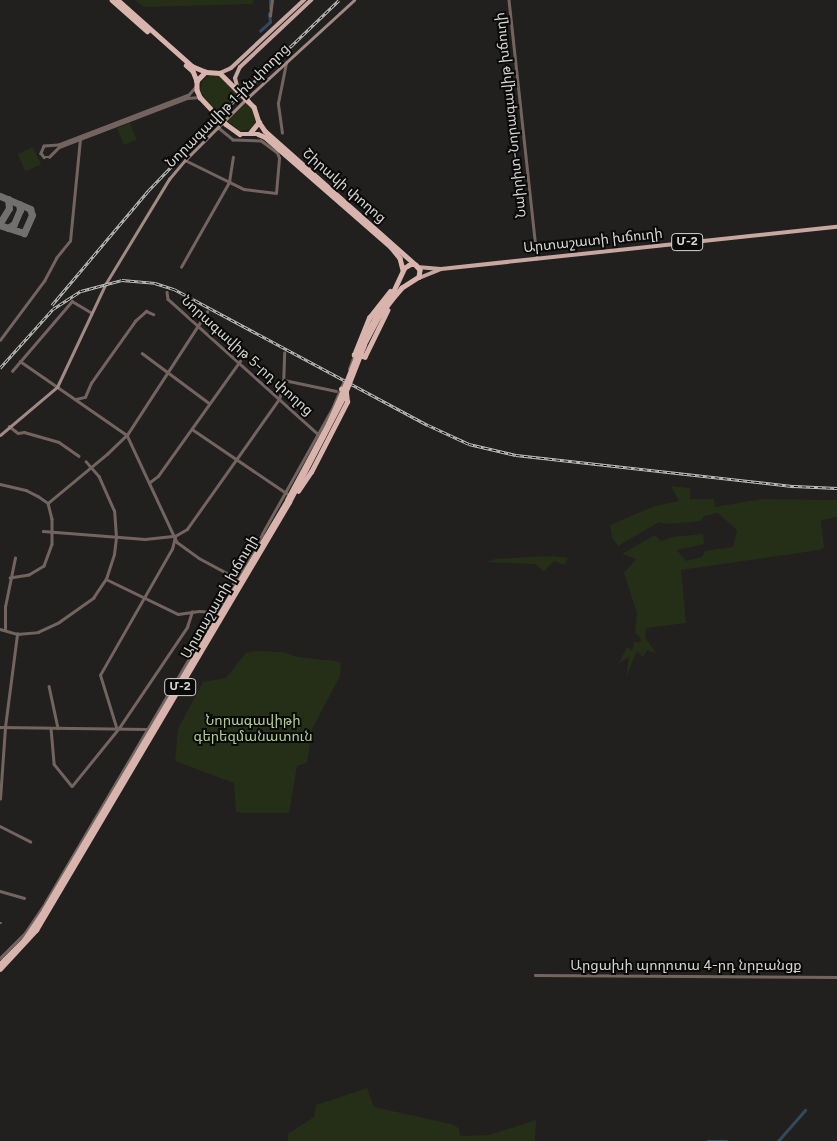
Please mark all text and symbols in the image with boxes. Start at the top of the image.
street label: Նաիրիտ-Նորագավիթ խճուղի [492,11,530,219]
street label: Նորագավիթ 1-ին փողոց [163,41,293,171]
street label: Շիրակի փողոց [299,145,389,227]
street label: Արտաշատի խճուղի [522,225,664,257]
road number: Մ-2 [671,232,703,252]
street label: Նորագավիթ 5-րդ փողոց [178,293,316,419]
street label: Արտաշատի խճուղի [178,532,262,662]
road number: Մ-2 [164,678,196,696]
park label: Նորագավիթի գերեզմանատուն [193,713,313,746]
street label: Արցախի պողոտա 4-րդ նրբանցք [570,958,802,974]

